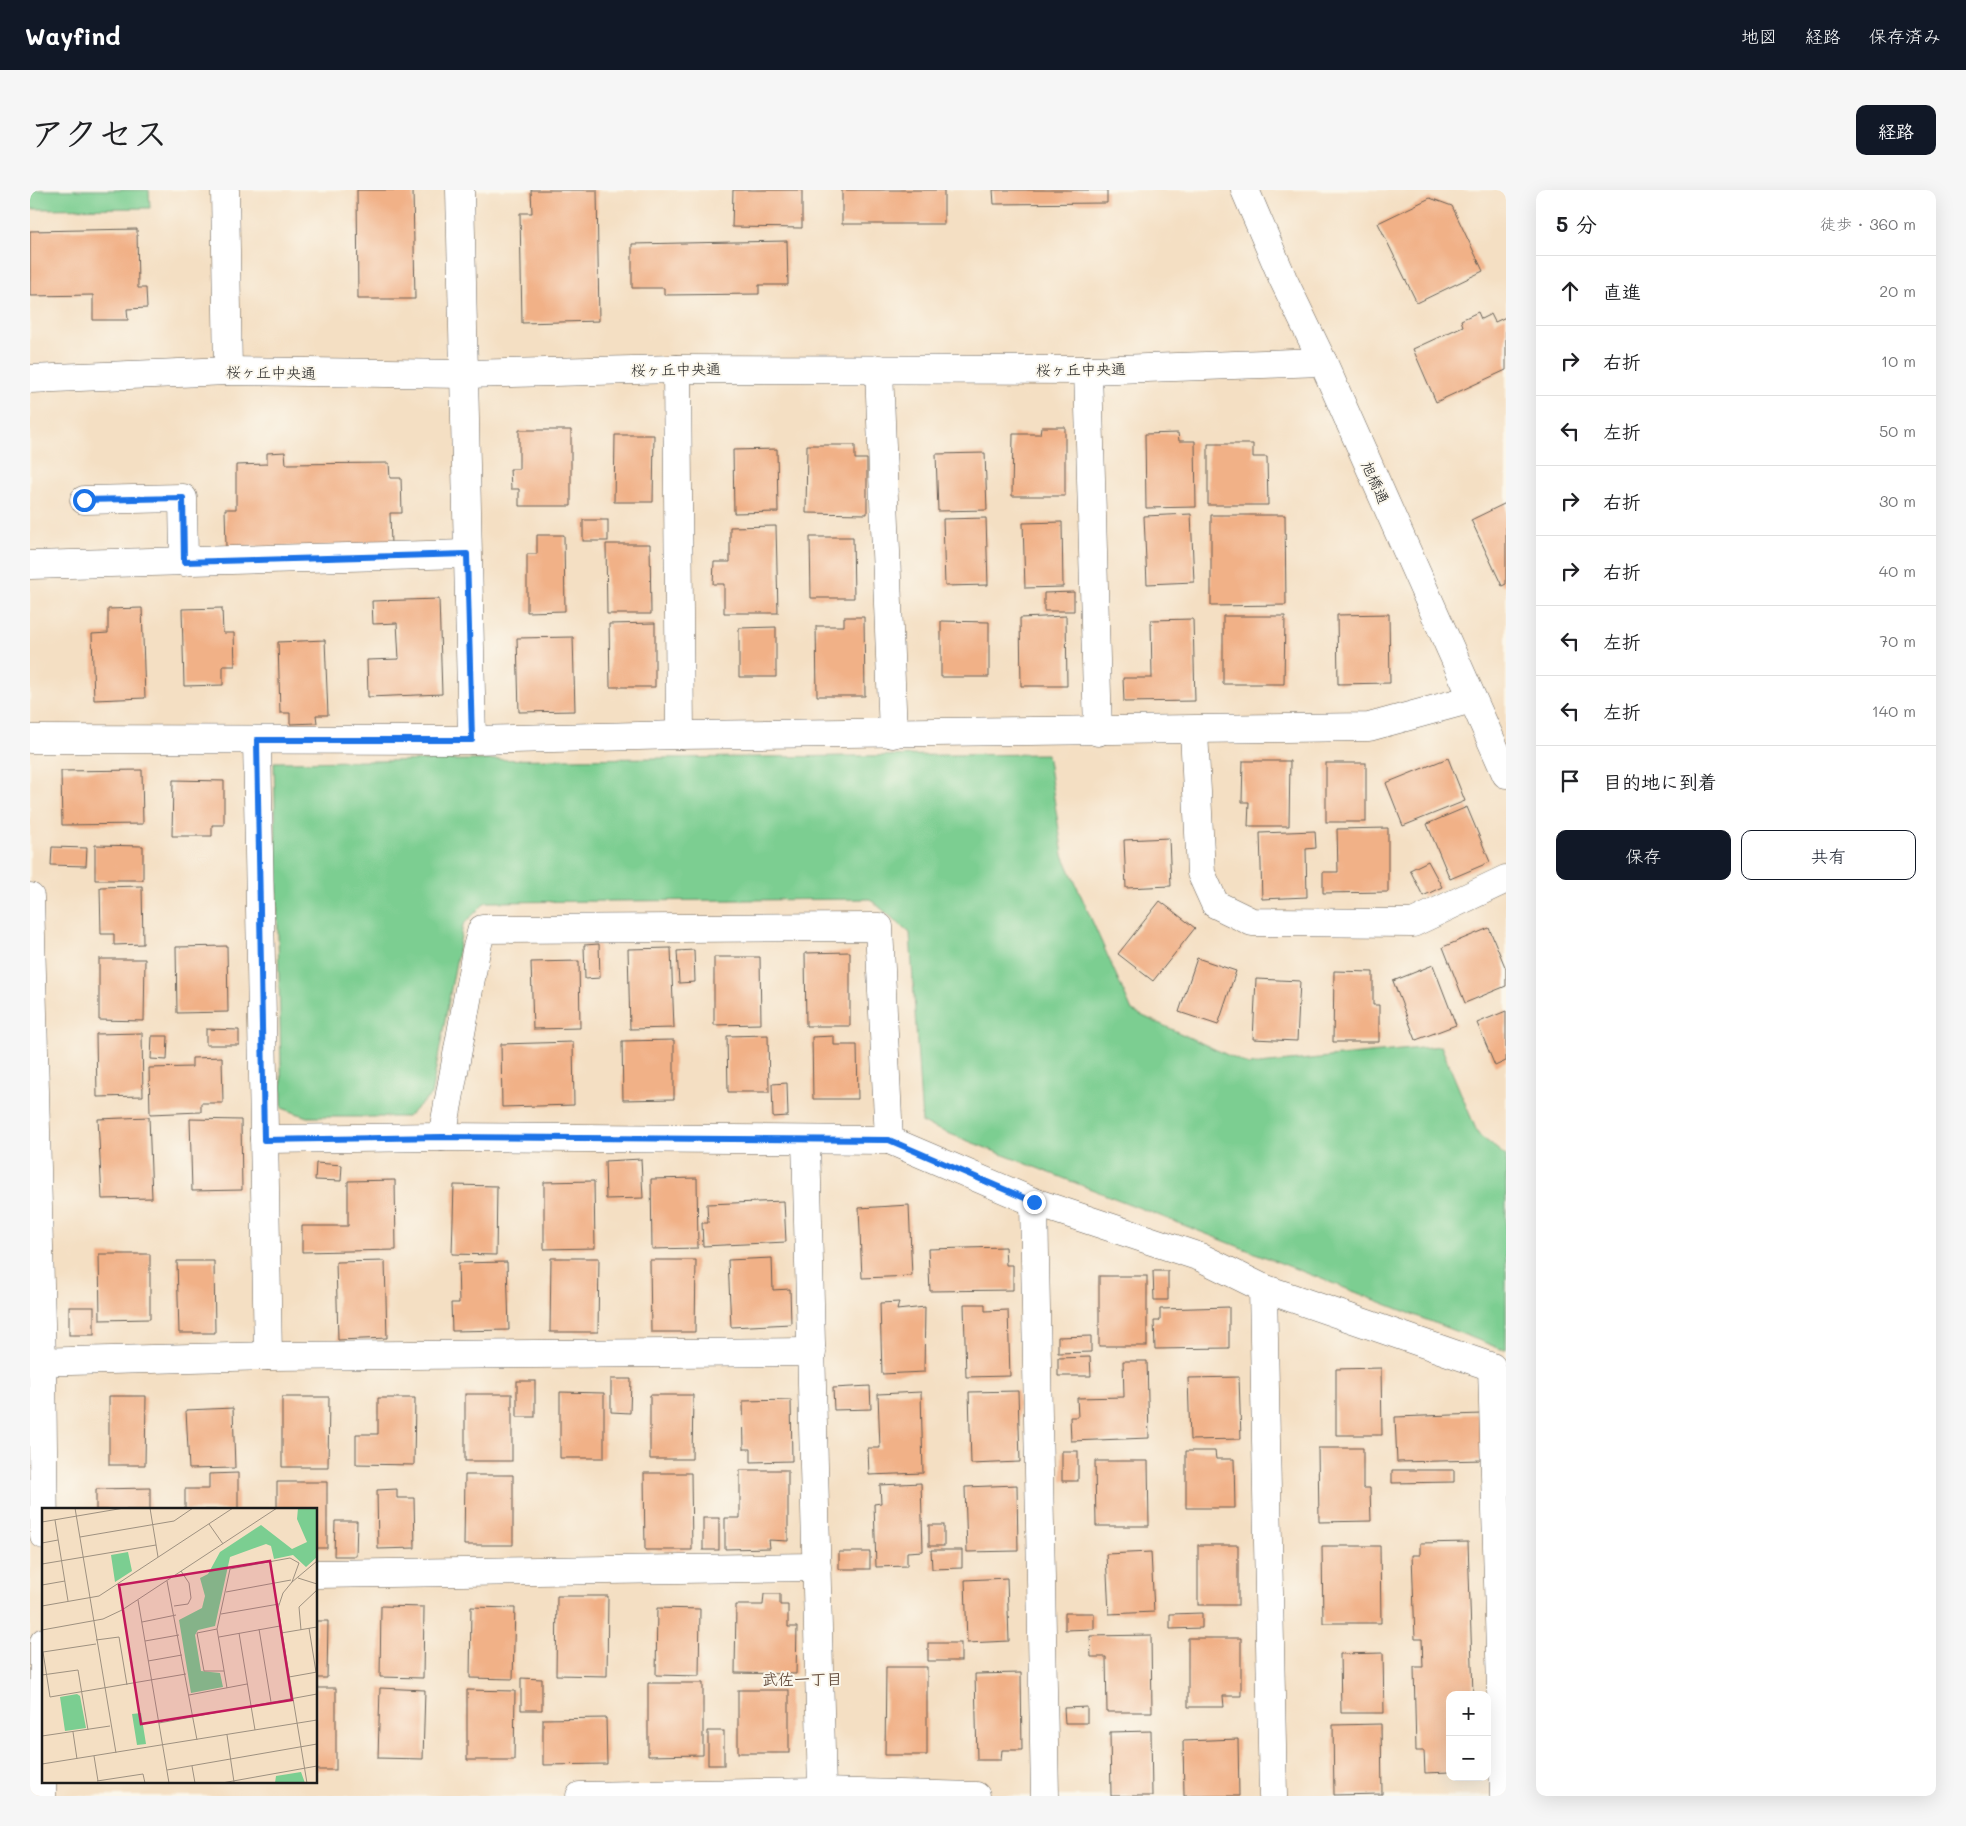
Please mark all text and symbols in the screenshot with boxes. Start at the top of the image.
text: Wayfind [25,20,121,51]
text: 地図 [1741,24,1777,48]
text: 経路 [1805,24,1841,48]
text: 保存済み [1869,24,1941,48]
button: 経路 [1856,105,1936,155]
text: アクセス [30,109,168,155]
text: 5 分 [1556,210,1597,237]
text: 徒歩 · 360 m [1820,213,1916,234]
icon: ahead [1556,277,1584,305]
text: 直進 [1603,279,1641,304]
text: 20 m [1879,280,1916,301]
icon: right [1556,347,1584,375]
text: 右折 [1603,349,1641,374]
text: 10 m [1881,350,1916,371]
street label: 桜ヶ丘中央通 [631,358,721,380]
street label: 桜ヶ丘中央通 [1036,358,1126,380]
street label: 桜ヶ丘中央通 [226,361,316,383]
icon: left [1556,417,1584,445]
text: 左折 [1603,419,1641,444]
text: 50 m [1879,420,1916,441]
street label: 旭橋通 [1358,457,1394,507]
icon: right [1556,487,1584,515]
route start [73,489,96,512]
text: 右折 [1603,489,1641,514]
text: 30 m [1879,490,1916,511]
icon: right [1556,557,1584,585]
text: 右折 [1603,559,1641,584]
text: 40 m [1879,560,1916,581]
icon: left [1556,627,1584,655]
text: 左折 [1603,629,1641,654]
text: 70 m [1879,630,1916,651]
icon: left [1556,697,1584,725]
text: 左折 [1603,699,1641,724]
text: 140 m [1872,700,1916,721]
icon: arrive [1556,767,1584,795]
text: 目的地に到着 [1603,769,1717,794]
button: 保存 [1556,830,1731,880]
button: 共有 [1741,830,1916,880]
route end [1023,1191,1046,1214]
inset map [42,1508,318,1784]
district label: 武佐一丁目 [762,1668,842,1689]
map controls [1446,1691,1491,1781]
button: + [1446,1691,1491,1736]
button: − [1446,1736,1491,1781]

